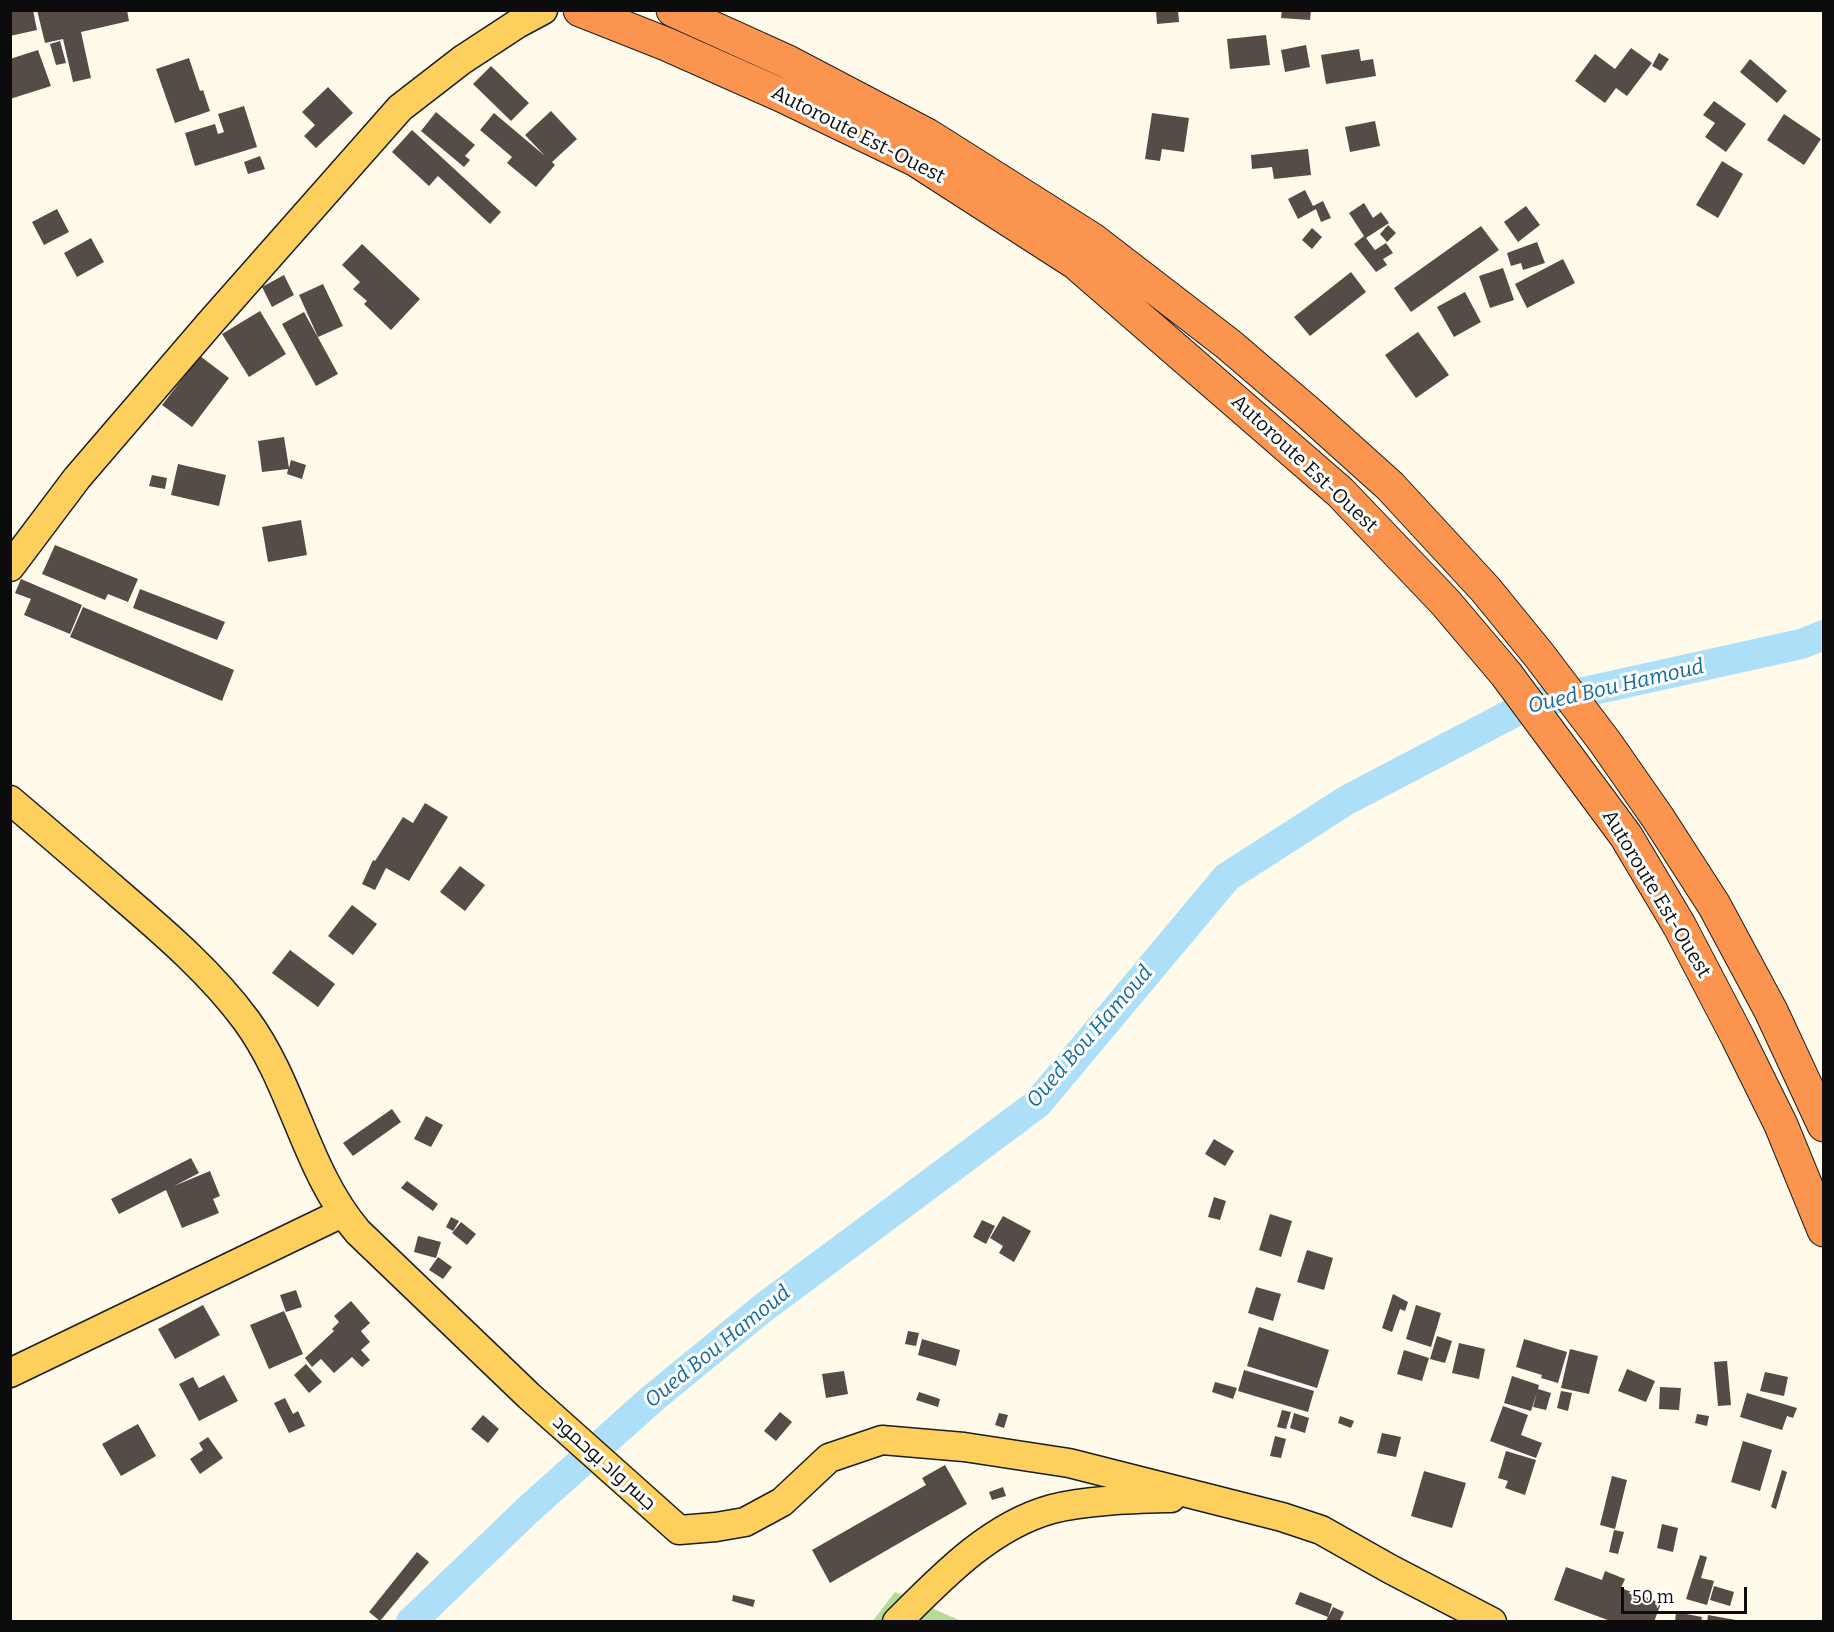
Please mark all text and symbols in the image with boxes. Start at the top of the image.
street label: Autoroute Est-Ouest [767,81,949,189]
street label: Autoroute Est-Ouest [1226,390,1382,538]
water label: Oued Bou Hamoud [1526,654,1706,720]
street label: Autoroute Est-Ouest [1596,806,1716,982]
water label: Oued Bou Hamoud [1021,961,1159,1113]
water label: Oued Bou Hamoud [640,1281,796,1413]
street label: جسر واد بوحمود [547,1410,661,1516]
scale bar [1624,1575,1750,1613]
text: 50 m [1632,1586,1674,1608]

